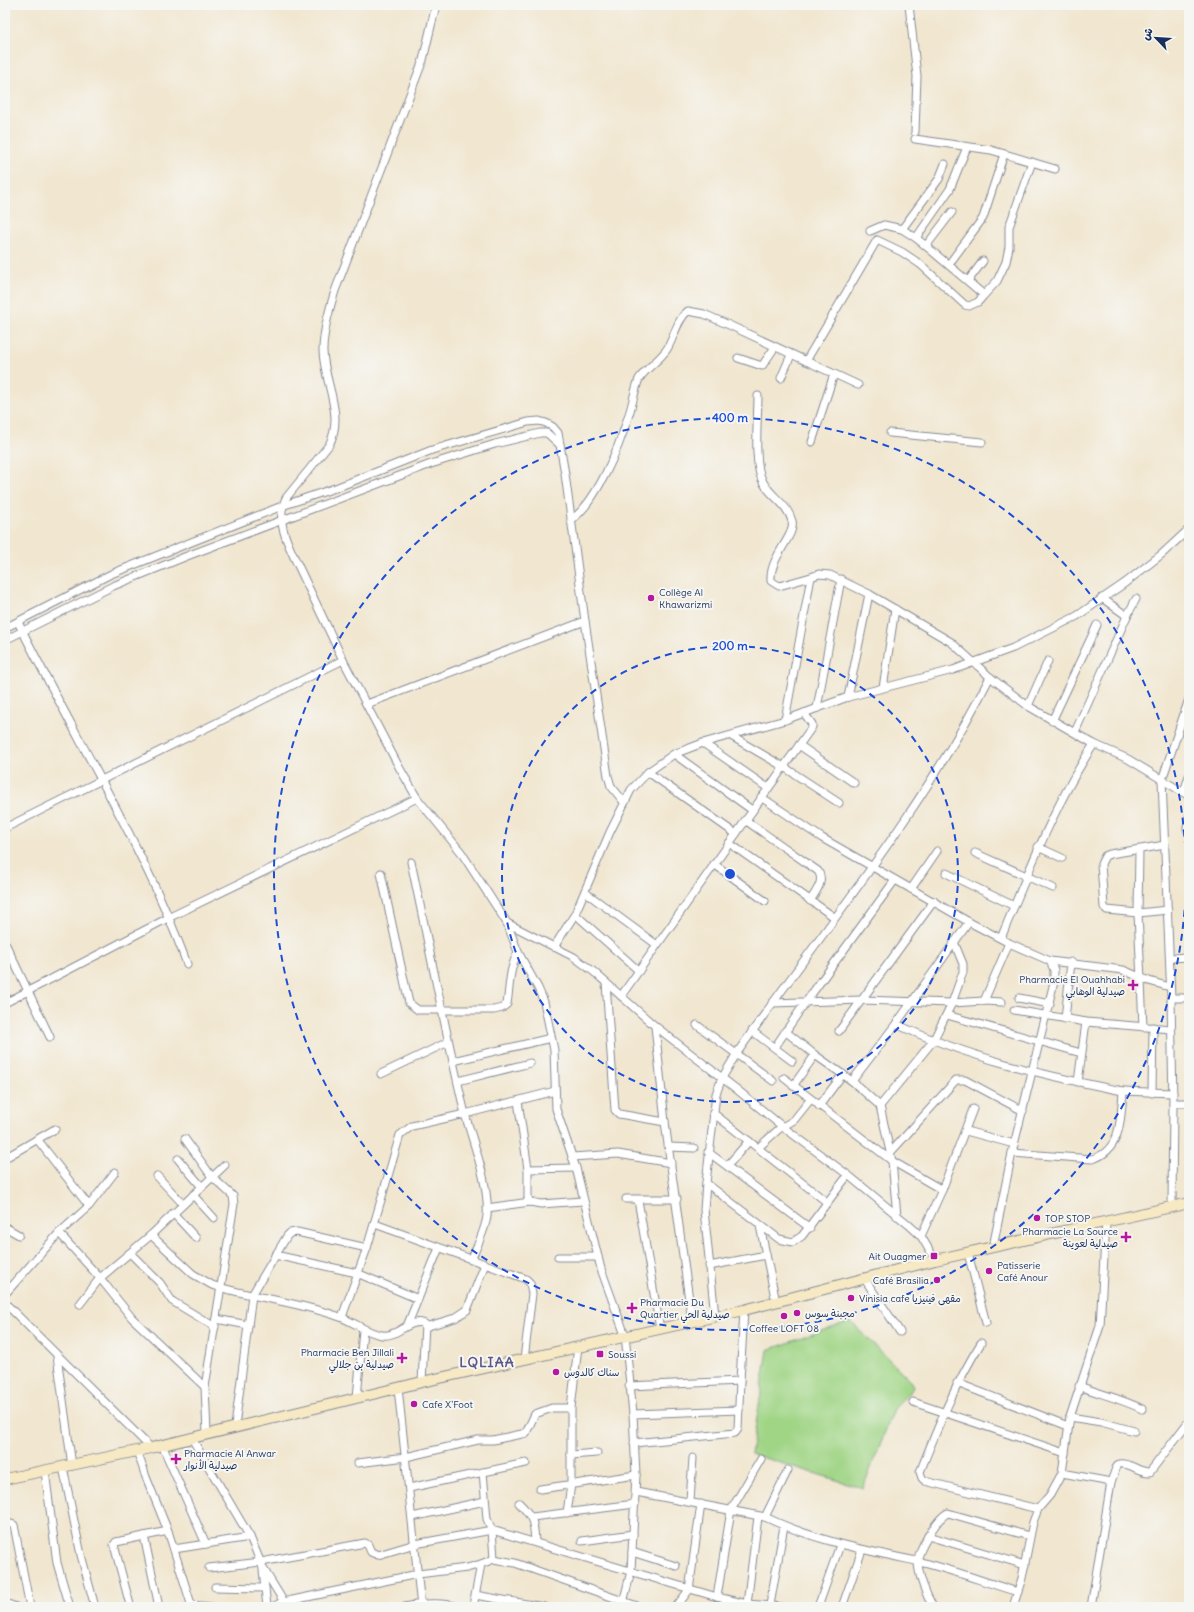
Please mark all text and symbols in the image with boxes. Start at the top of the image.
north arrow [1136,18,1176,58]
text: ش [1138,25,1156,42]
text: 400 m [712,410,749,425]
place label: Collège Al Khawarizmi [659,586,712,611]
marker: Collège Al Khawarizmi [646,593,656,603]
text: 200 m [712,638,748,653]
centre of rings [723,867,737,881]
place label: Pharmacie El Ouahhabi صيدلية الوهابي [1019,973,1125,1001]
marker: Pharmacie El Ouahhabi صيدلية الوهابي [1128,980,1138,990]
place label: TOP STOP [1045,1212,1090,1225]
marker: TOP STOP [1032,1213,1042,1223]
place label: Pharmacie La Source صيدلية لعوينة [1022,1225,1118,1250]
marker: Pharmacie La Source صيدلية لعوينة [1121,1232,1131,1242]
place label: Ait Ouagmer [869,1250,926,1263]
marker: Ait Ouagmer [929,1251,939,1261]
place label: Patisserie Café Anour [997,1259,1048,1284]
marker: Patisserie Café Anour [984,1266,994,1276]
place label: Café Brasilia [873,1274,929,1287]
marker: Café Brasilia [932,1275,942,1285]
place label: Vinisia cafe مقهى فينيزيا [859,1292,961,1306]
marker: Vinisia cafe مقهى فينيزيا [846,1293,856,1303]
place label: Pharmacie Du Quartier صيدلية الحي [640,1296,730,1324]
marker: Pharmacie Du Quartier صيدلية الحي [627,1303,637,1313]
place label: مجبنة سوس [805,1307,855,1320]
marker: مجبنة سوس [792,1308,802,1318]
marker: Coffee LOFT 08 [779,1311,789,1321]
place label: Coffee LOFT 08 [749,1322,819,1335]
place label: Pharmacie Ben Jillali صيدلية بن جلالي [301,1346,394,1374]
place label: Soussi [608,1348,636,1361]
marker: Soussi [595,1349,605,1359]
marker: Pharmacie Ben Jillali صيدلية بن جلالي [397,1353,407,1363]
district label: LQLIAA [459,1353,515,1371]
place label: سناك كالدوس [564,1366,620,1379]
marker: سناك كالدوس [551,1367,561,1377]
place label: Cafe X'Foot [422,1398,474,1411]
marker: Cafe X'Foot [409,1399,419,1409]
place label: Pharmacie Al Anwar صيدلية الأنوار [183,1447,276,1472]
marker: Pharmacie Al Anwar صيدلية الأنوار [171,1454,181,1464]

